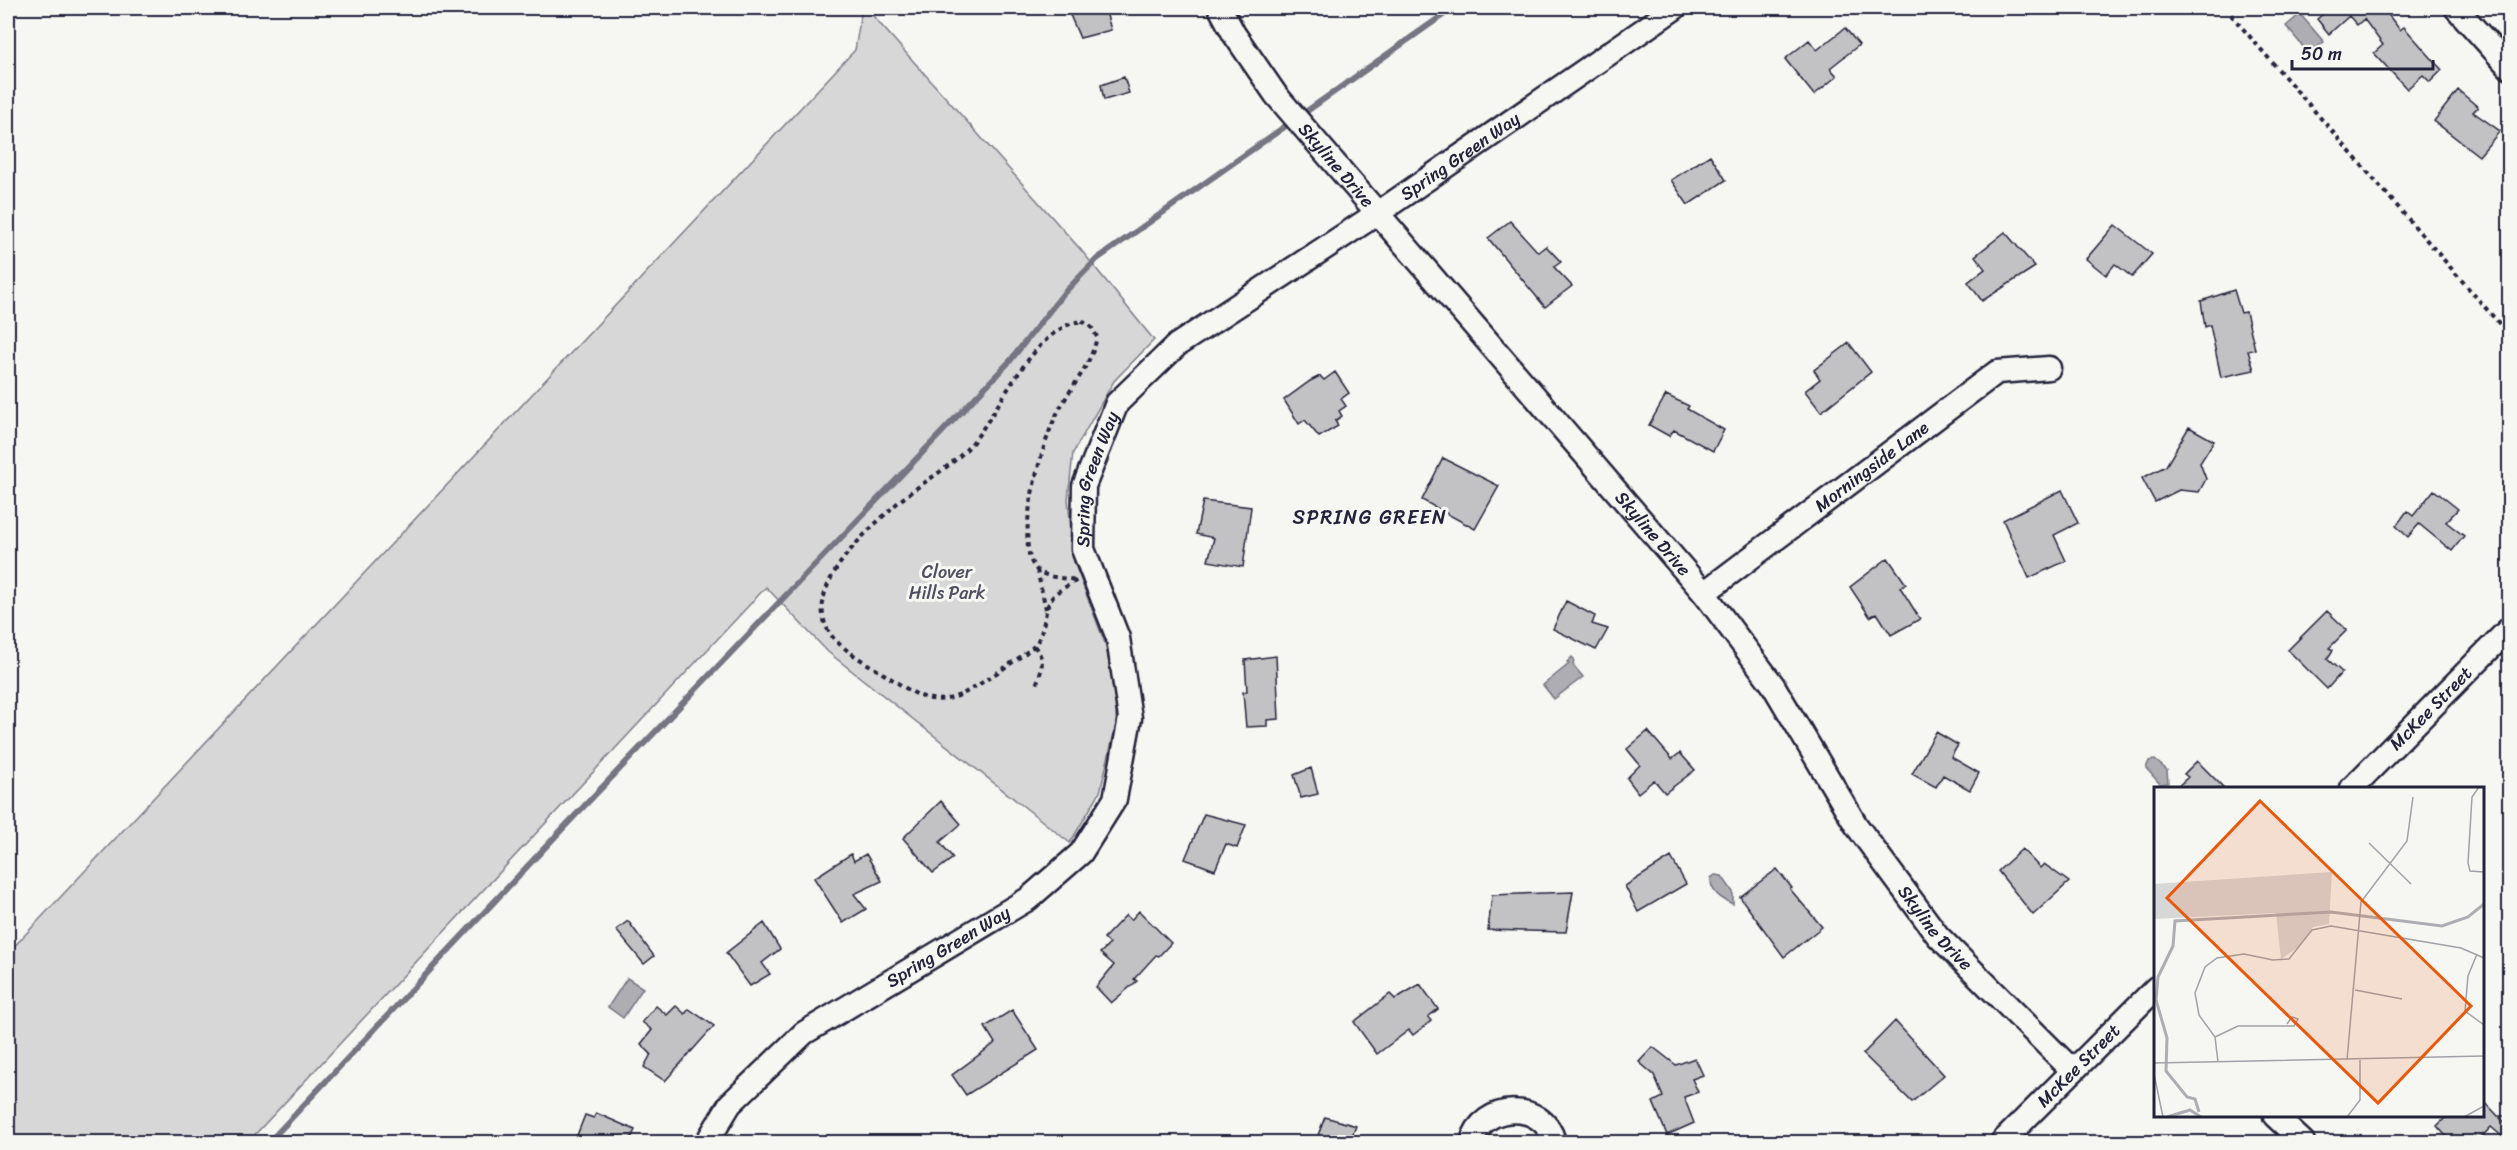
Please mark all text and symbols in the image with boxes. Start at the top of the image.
scale bar [2292,33,2433,71]
text: 50 m [2301,38,2342,70]
street label: Spring Green Way [1393,103,1528,209]
street label: Skyline Drive [1290,115,1383,215]
street label: Spring Green Way [1067,406,1128,547]
street label: Morningside Lane [1807,412,1936,521]
street label: Skyline Drive [1607,484,1699,584]
district label: SPRING GREEN [1293,500,1447,535]
park label: Clover Hills Park [909,556,986,609]
street label: McKee Street [2381,658,2480,758]
inset map [2154,787,2484,1117]
street label: Skyline Drive [1889,878,1981,979]
street label: Spring Green Way [880,897,1017,996]
street label: McKee Street [2029,1016,2128,1115]

